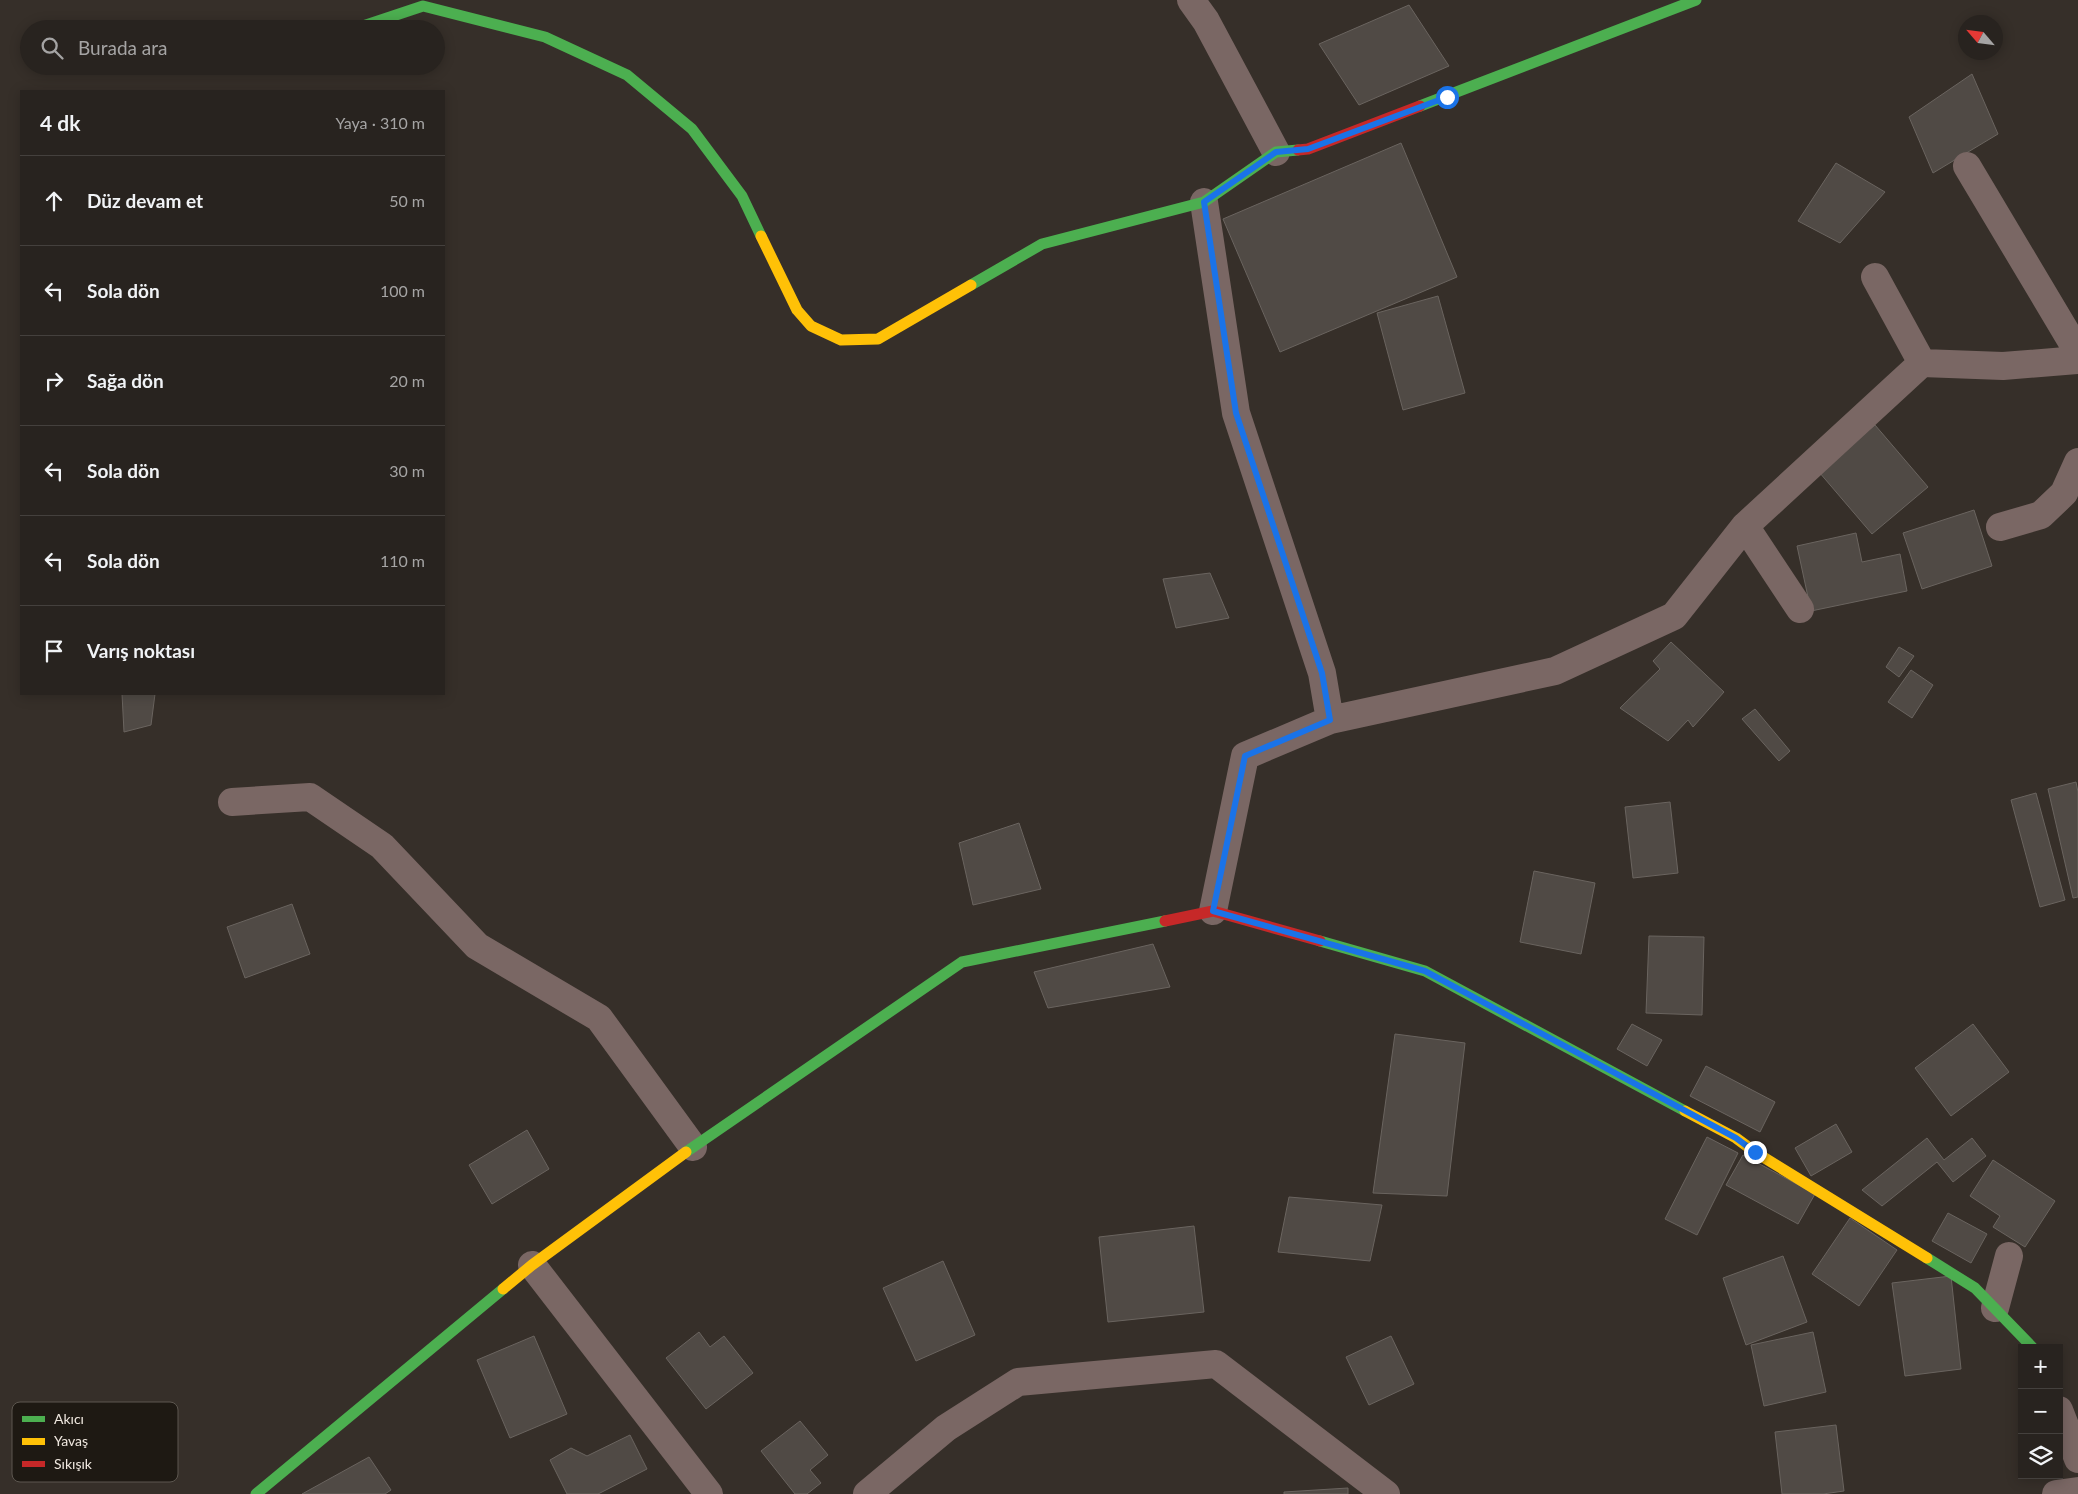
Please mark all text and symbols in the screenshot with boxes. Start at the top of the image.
north arrow [1958,15,2003,60]
search box [20,20,445,75]
icon: search [38,34,66,62]
text: Burada ara [78,36,167,59]
route start [1436,86,1459,109]
text: 4 dk [40,110,80,135]
text: Yaya · 310 m [336,113,425,132]
icon: ahead [40,187,68,215]
text: Düz devam et [87,189,203,212]
text: 50 m [389,191,425,210]
icon: left [40,277,68,305]
text: Sola dön [87,279,160,302]
text: 100 m [380,281,425,300]
icon: right [40,367,68,395]
text: Sağa dön [87,369,164,392]
text: 20 m [389,371,425,390]
icon: left [40,457,68,485]
text: Sola dön [87,459,160,482]
text: 30 m [389,461,425,480]
icon: left [40,547,68,575]
text: Sola dön [87,549,160,572]
text: 110 m [380,551,425,570]
icon: arrive [40,637,68,665]
text: Varış noktası [87,639,195,662]
route end [1744,1141,1767,1164]
map controls [2018,1344,2063,1479]
button: + [2018,1344,2063,1389]
button: − [2018,1389,2063,1434]
legend [12,1402,178,1482]
text: Akıcı [54,1410,84,1427]
text: Yavaş [54,1432,88,1449]
button: layers [2018,1434,2063,1479]
text: Sıkışık [54,1455,93,1472]

